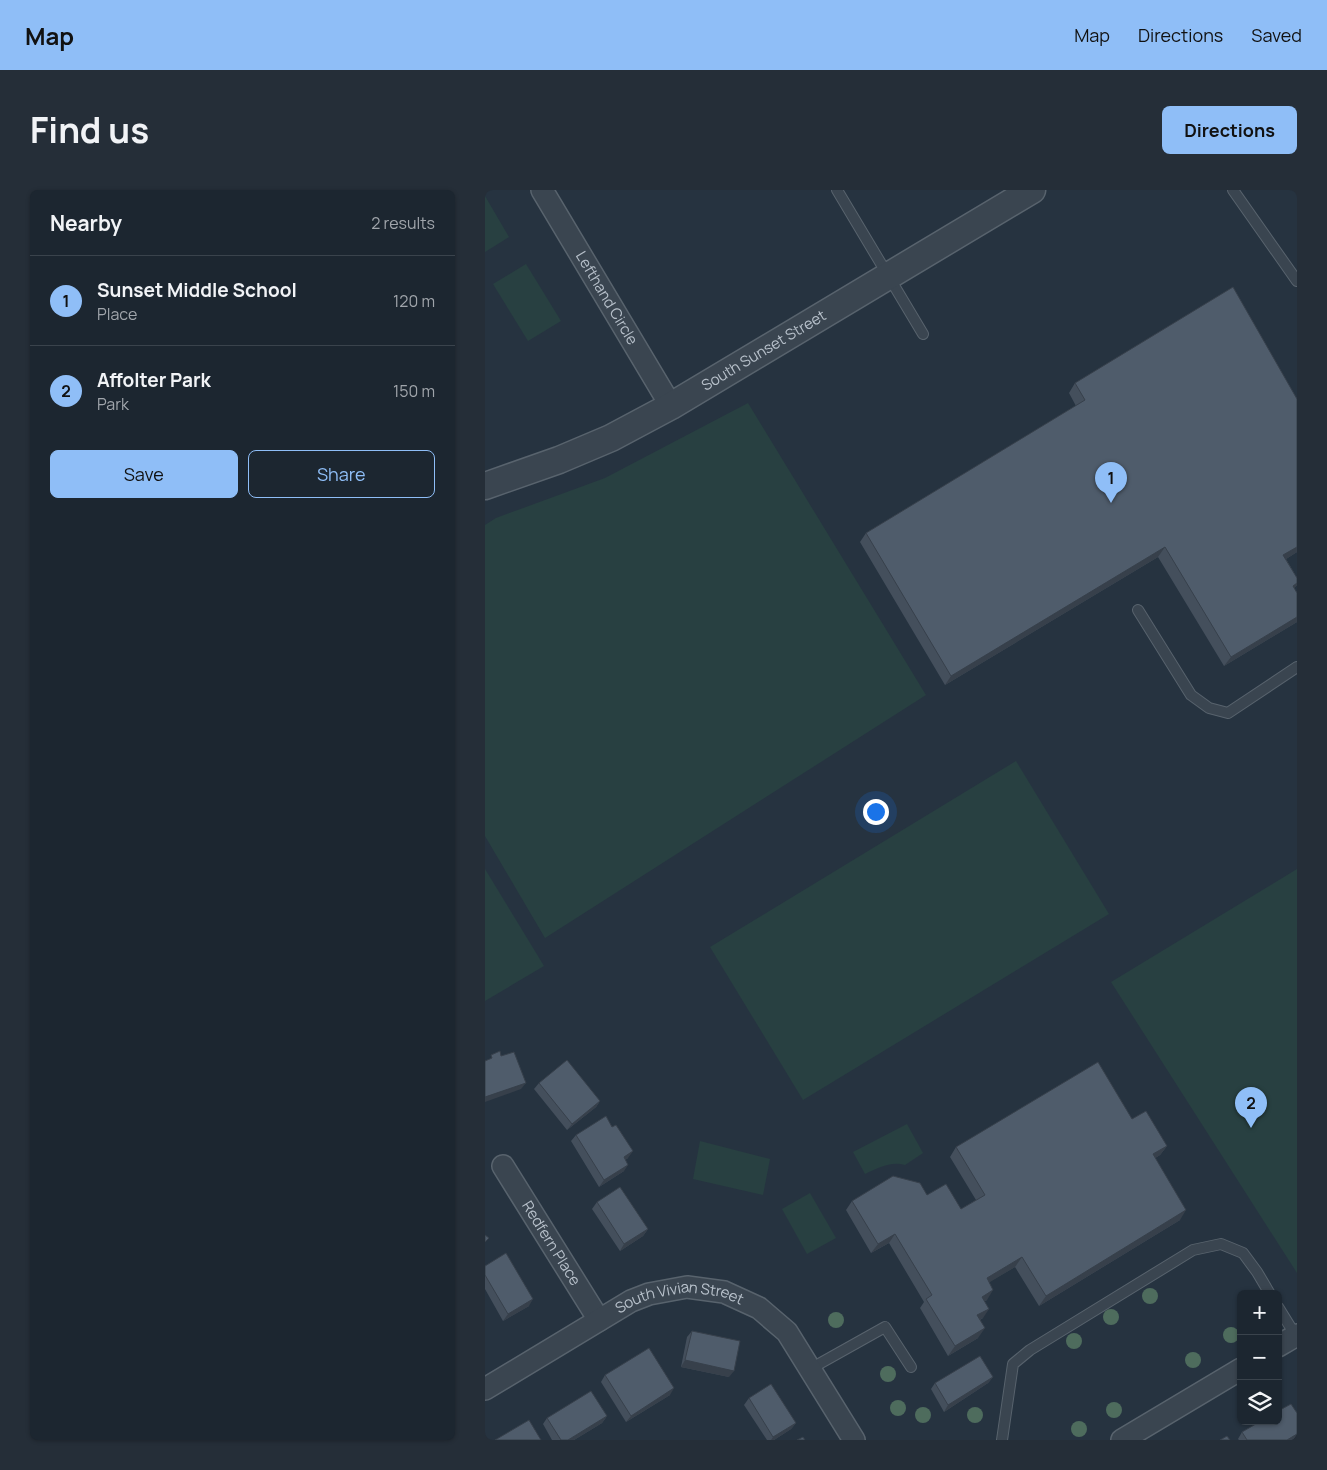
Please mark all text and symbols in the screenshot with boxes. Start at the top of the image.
text: Map [25,19,74,52]
text: Map [1074,23,1110,47]
text: Directions [1138,23,1223,47]
text: Saved [1251,23,1302,47]
text: Find us [30,106,149,154]
button: Directions [1162,106,1297,154]
text: Nearby [50,209,122,237]
text: 2 results [371,212,435,234]
street label: Lefthand Circle [571,247,643,349]
text: Sunset Middle School [97,277,297,303]
text: 1 [62,290,70,312]
text: 120 m [393,290,435,312]
text: Place [97,303,137,325]
street label: South Sunset Street [697,305,830,395]
text: Affolter Park [97,367,211,393]
text: 2 [61,380,71,402]
text: 150 m [393,380,435,402]
text: Park [97,393,129,415]
button: Save [50,450,238,498]
button: Share [248,450,435,498]
pin: 1 [1095,462,1127,503]
your location [863,799,889,825]
pin: 2 [1235,1087,1267,1128]
street label: Redfern Place [517,1197,586,1289]
street label: South Vivian Street [611,1276,747,1318]
map controls [1237,1290,1282,1425]
button: + [1237,1290,1282,1335]
button: − [1237,1335,1282,1380]
button: layers [1237,1380,1282,1425]

